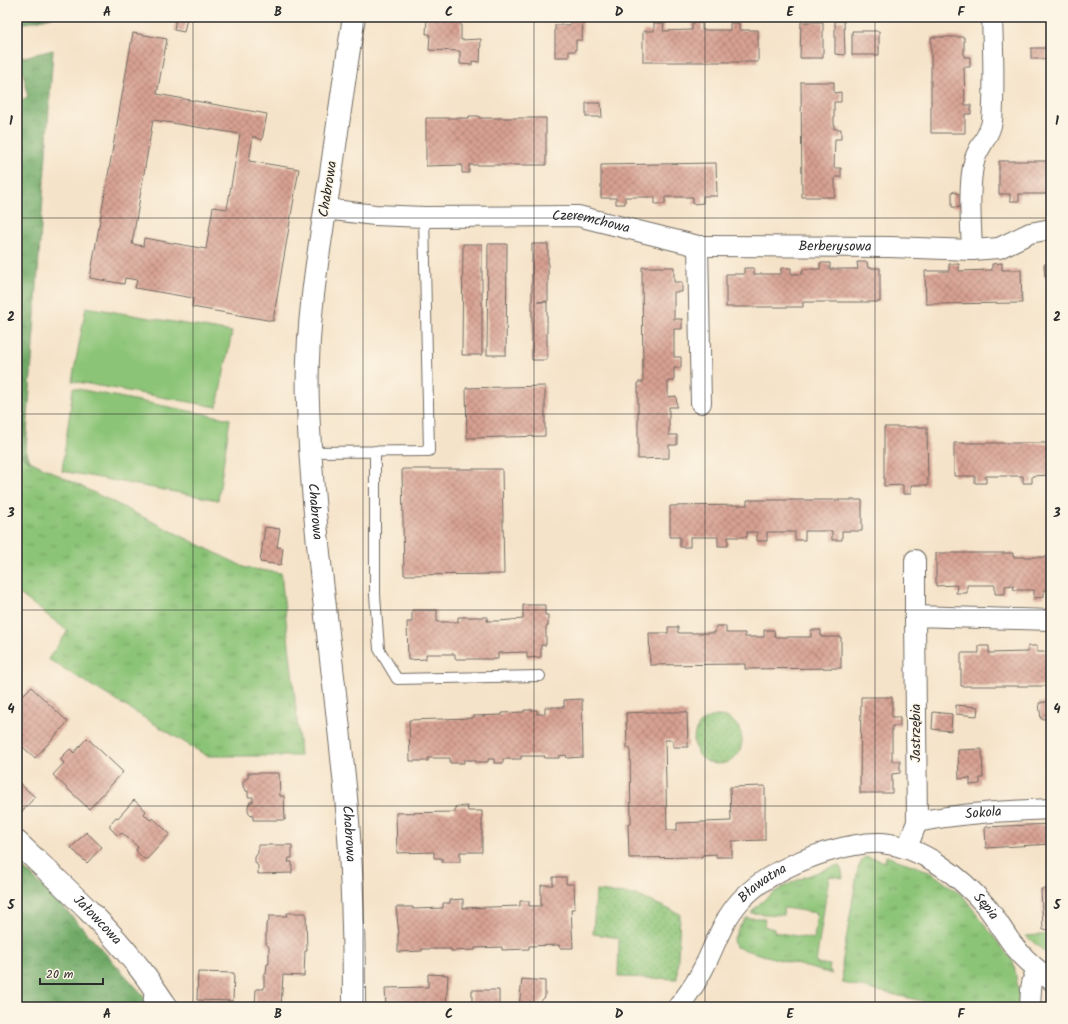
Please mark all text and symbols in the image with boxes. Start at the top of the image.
text: A [103,2,111,23]
text: B [274,2,282,23]
text: C [445,2,453,23]
text: D [615,2,624,23]
text: E [786,2,794,23]
text: F [957,2,965,23]
text: 1 [9,111,13,132]
text: 1 [1055,111,1059,132]
street label: Chabrowa [313,159,343,219]
street label: Czeremchowa [552,205,632,240]
street label: Berberysowa [798,236,872,258]
text: 2 [7,307,15,328]
text: 2 [1053,307,1061,328]
street label: Chabrowa [302,482,329,541]
text: 3 [6,503,15,524]
text: 3 [1052,503,1061,524]
text: 4 [7,699,15,720]
text: 4 [1053,699,1061,720]
street label: Jastrzębia [905,704,927,762]
street label: Sokola [964,801,1002,826]
street label: Chabrowa [336,804,362,863]
street label: Bławatna [733,858,791,908]
street label: Sępia [968,888,1004,925]
street label: Jałowcowa [68,890,127,950]
text: 5 [7,895,16,916]
text: 5 [1053,895,1062,916]
scale bar [40,960,103,986]
text: 20 m [46,965,74,984]
text: A [103,1004,111,1024]
text: B [274,1004,282,1024]
text: C [445,1004,453,1024]
text: D [615,1004,624,1024]
text: E [786,1004,794,1024]
text: F [957,1004,965,1024]

